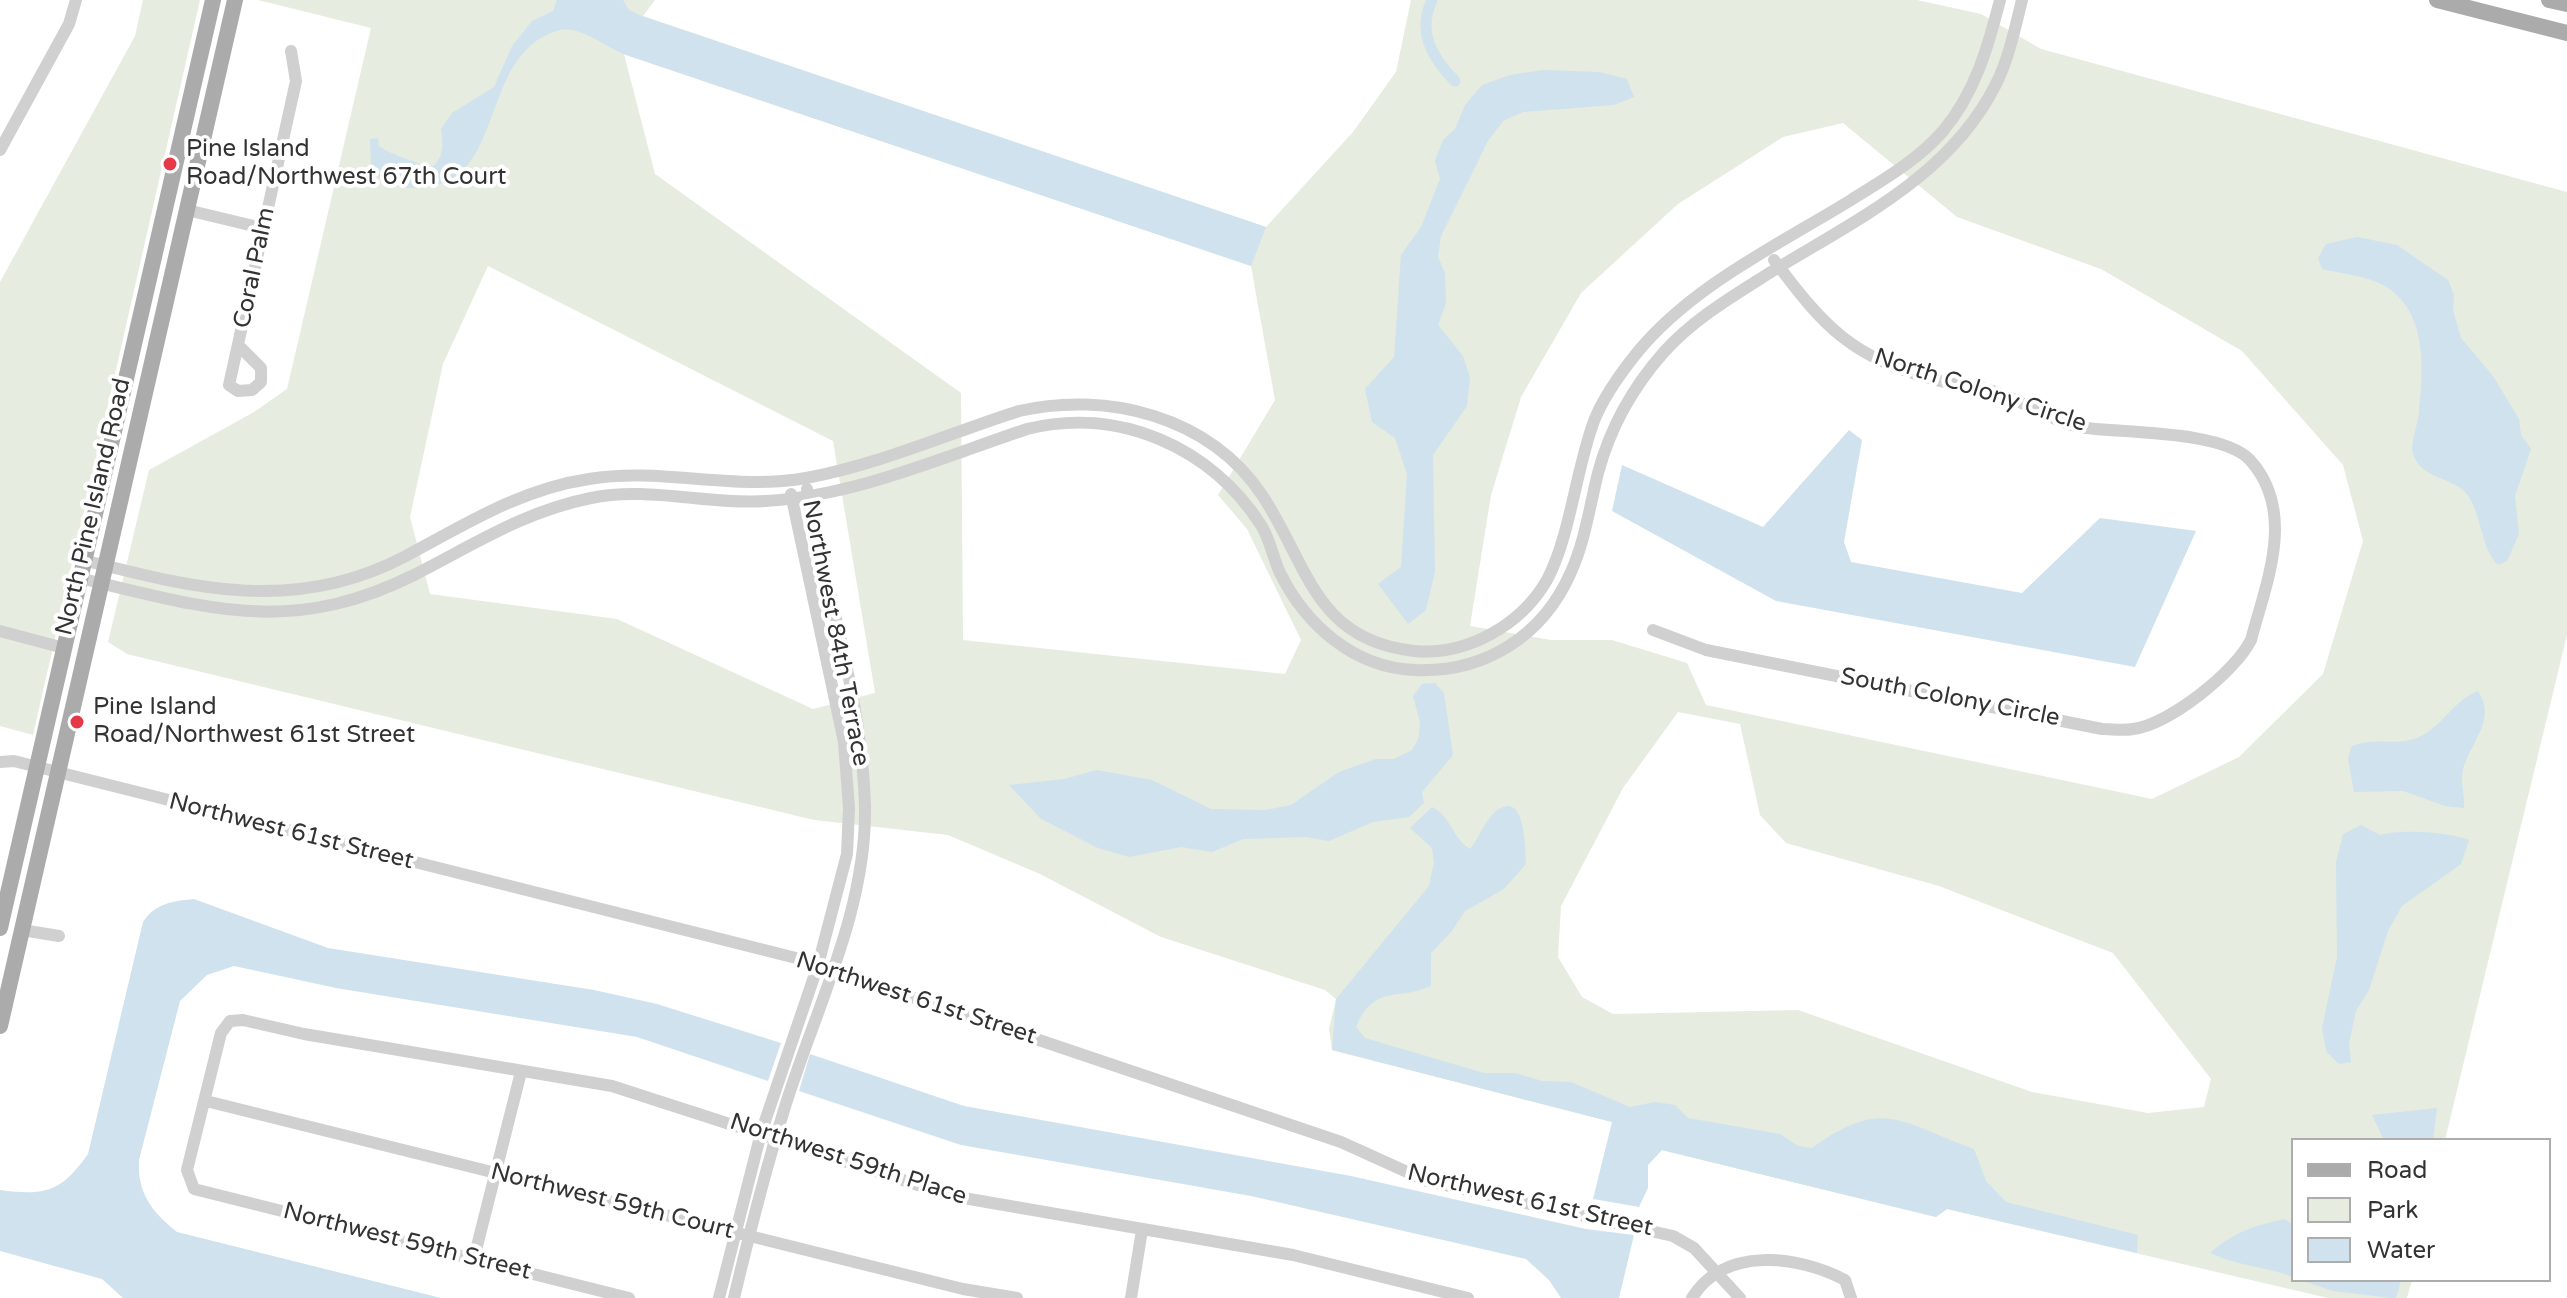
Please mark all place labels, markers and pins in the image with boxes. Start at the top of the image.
place label: Pine Island Road/Northwest 67th Court [186,136,507,192]
marker: Pine Island Road/Northwest 67th Court [161,155,179,173]
place label: Pine Island Road/Northwest 61st Street [93,694,415,750]
marker: Pine Island Road/Northwest 61st Street [68,713,86,731]

